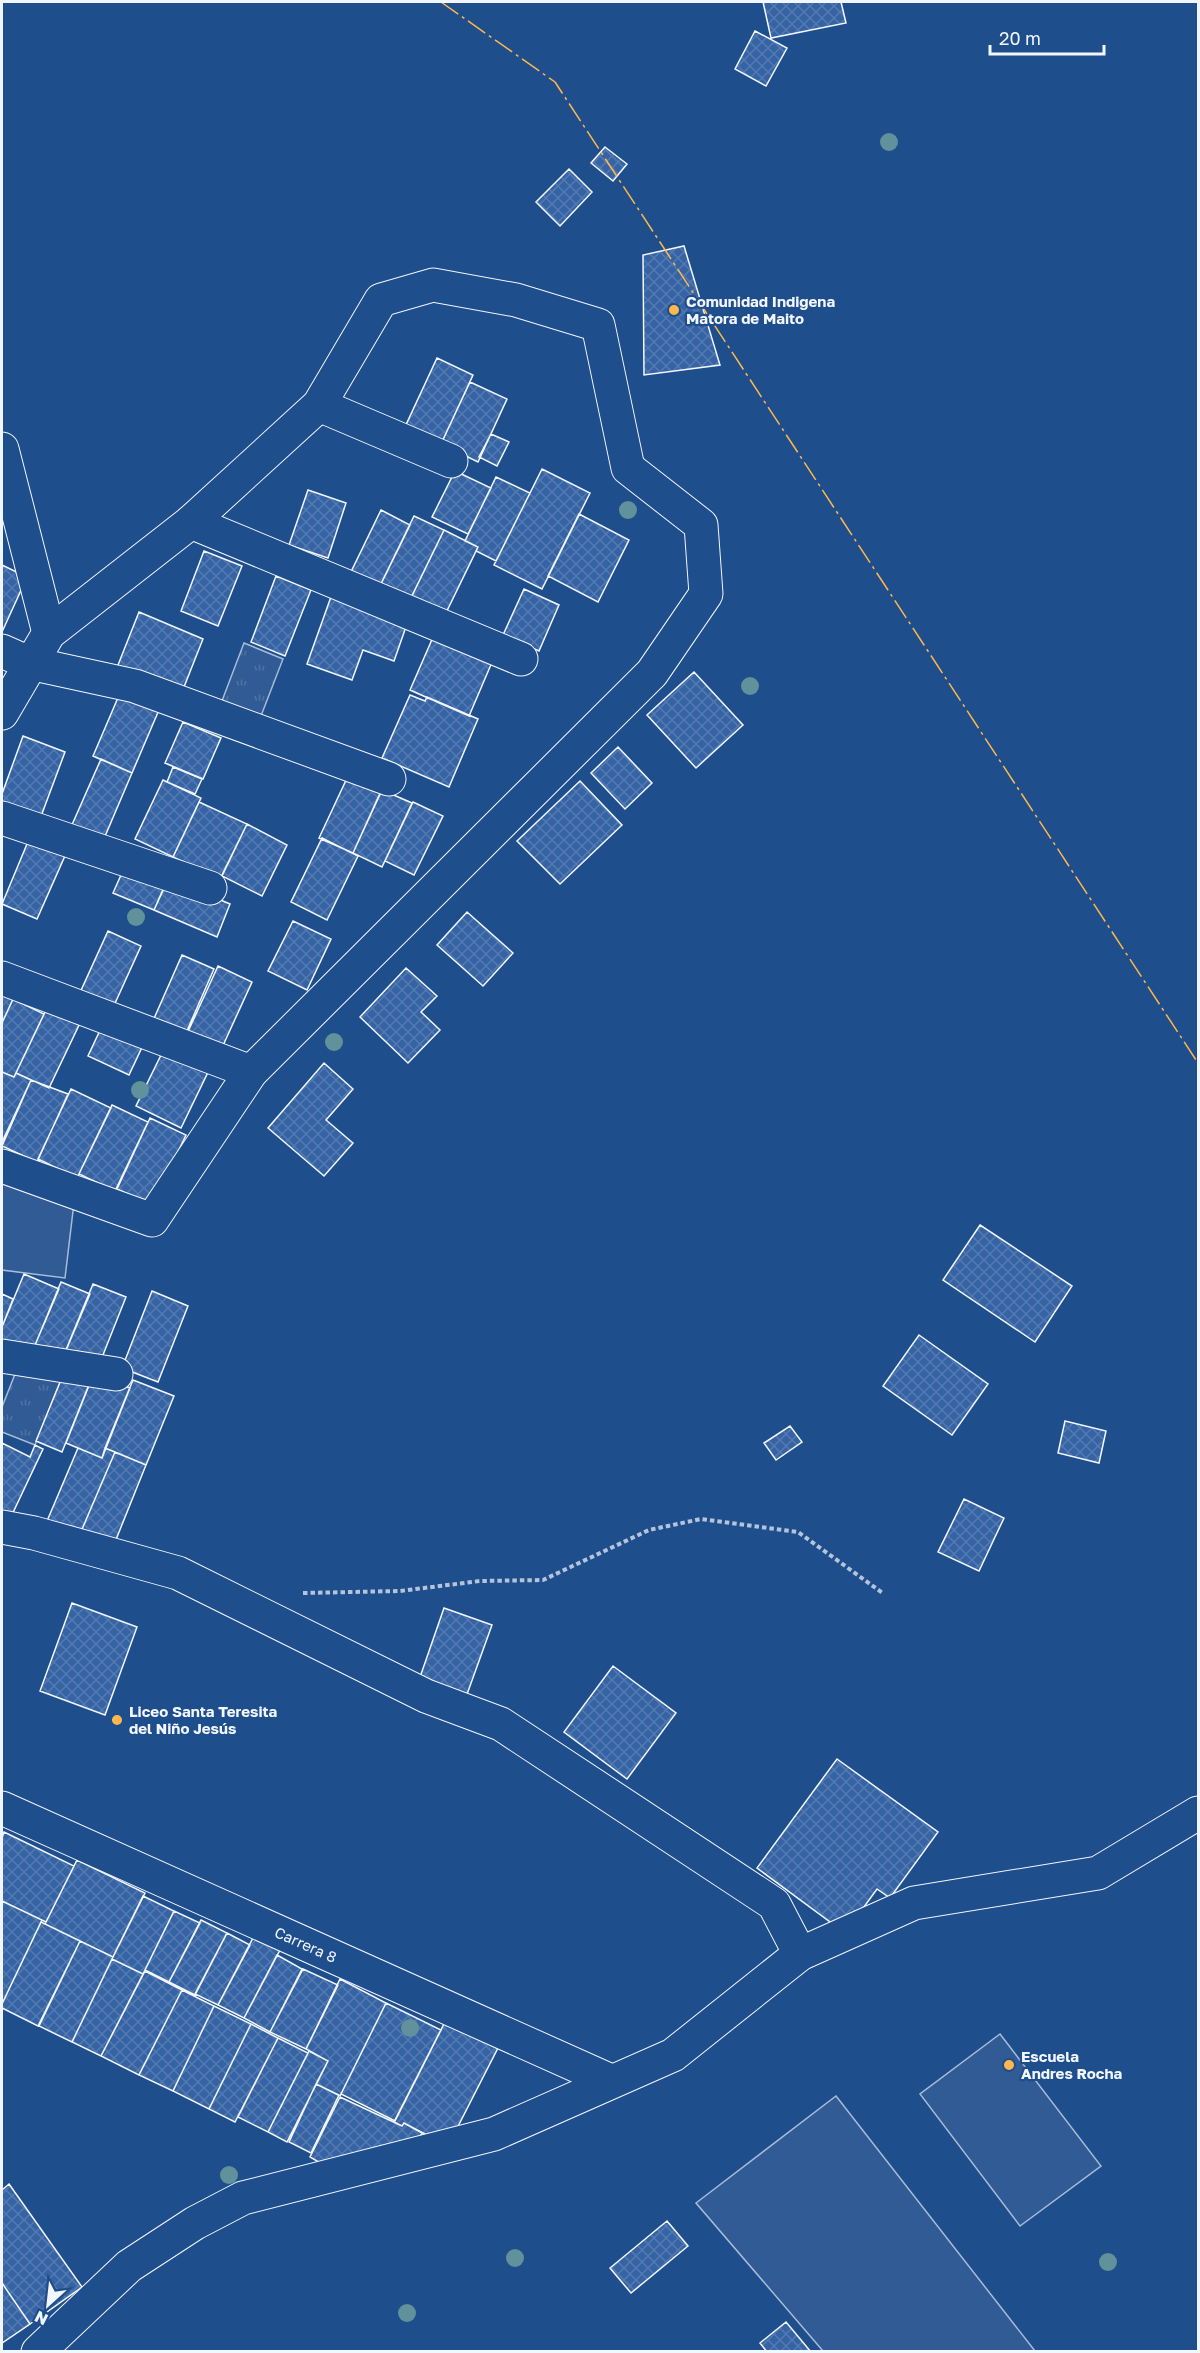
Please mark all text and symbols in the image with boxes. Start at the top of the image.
scale bar [990,18,1104,56]
text: 20 m [999,27,1041,49]
place label: Comunidad Indigena Matora de Maito [686,292,835,327]
marker: Comunidad Indigena Matora de Maito [667,303,681,317]
place label: Liceo Santa Teresita del Niño Jesús [129,1702,278,1737]
marker: Liceo Santa Teresita del Niño Jesús [110,1713,124,1727]
street label: Carrera 8 [272,1922,340,1966]
place label: Escuela Andres Rocha [1021,2047,1122,2082]
marker: Escuela Andres Rocha [1002,2058,1016,2072]
north arrow [18,2275,78,2335]
text: N [31,2307,51,2330]

